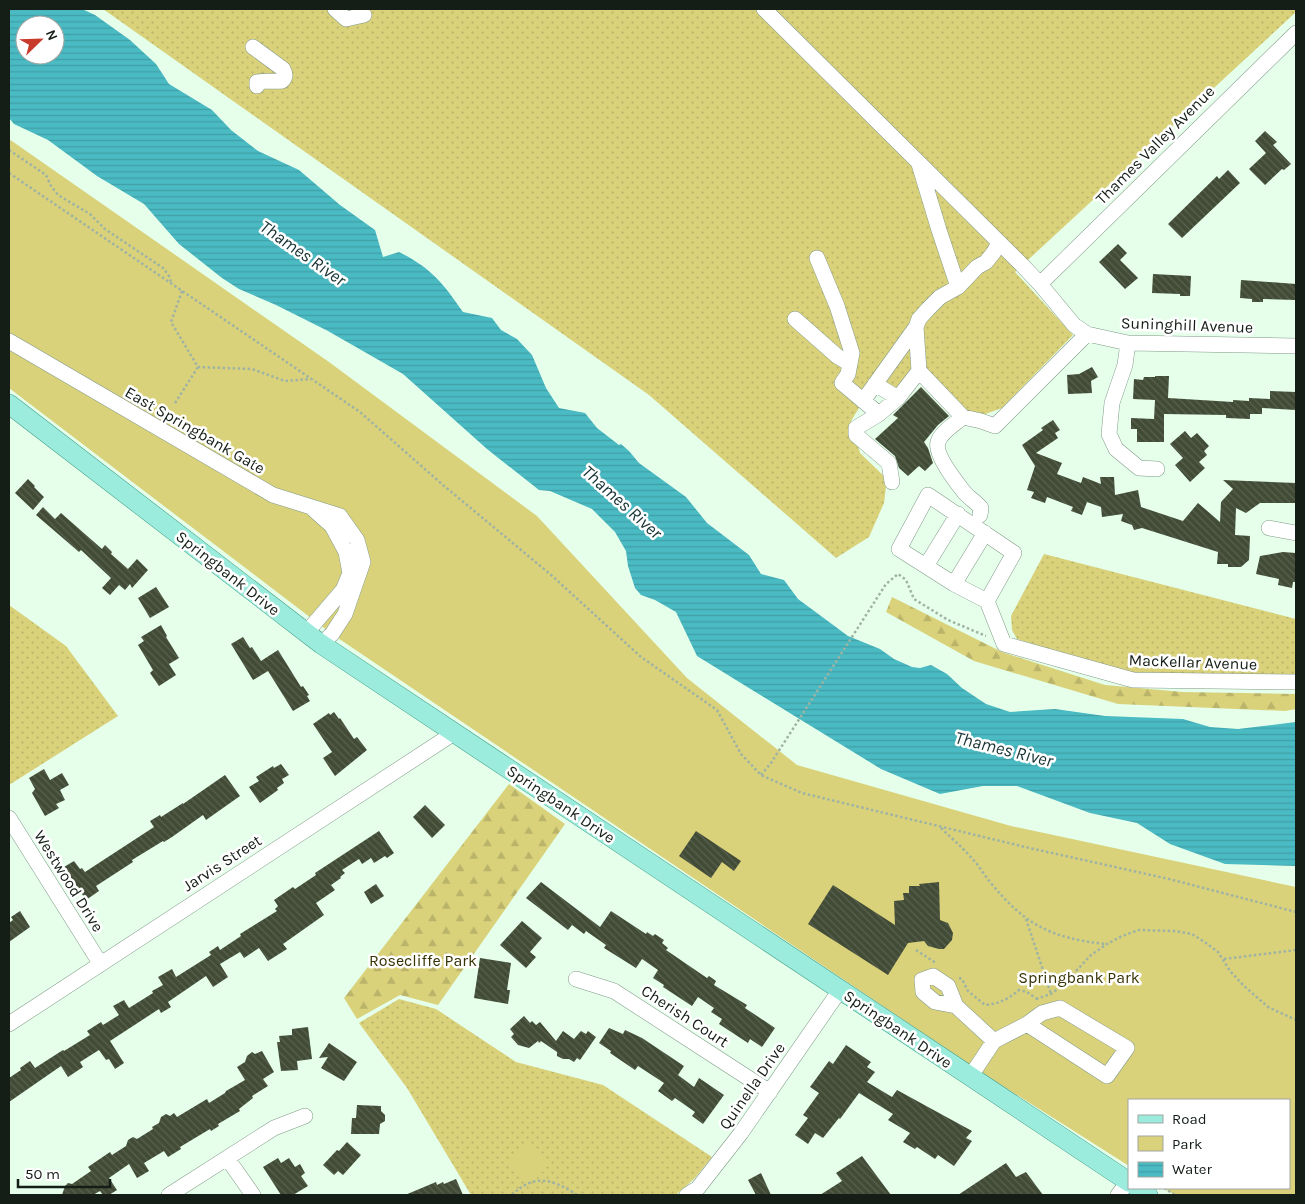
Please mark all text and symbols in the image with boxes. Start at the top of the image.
north arrow [15,15,65,65]
text: N [42,27,61,43]
street label: Thames Valley Avenue [1092,82,1218,208]
water label: Thames River [256,215,351,291]
street label: Suninghill Avenue [1121,313,1253,337]
street label: East Springbank Gate [122,382,268,478]
water label: Thames River [577,460,667,544]
street label: Springbank Drive [172,527,284,619]
street label: MacKellar Avenue [1128,650,1258,674]
water label: Thames River [953,726,1056,772]
street label: Springbank Drive [503,761,619,847]
street label: Westwood Drive [30,827,108,935]
street label: Jarvis Street [179,831,265,895]
park label: Rosecliffe Park [369,951,477,970]
park label: Springbank Park [1018,968,1140,987]
street label: Cherish Court [638,981,732,1051]
street label: Springbank Drive [840,986,956,1072]
street label: Quinella Drive [715,1039,789,1133]
legend [1128,1099,1290,1189]
text: Road [1172,1110,1207,1128]
text: Park [1172,1135,1202,1153]
scale bar [18,1156,110,1188]
text: Water [1172,1160,1213,1178]
text: 50 m [25,1165,60,1183]

